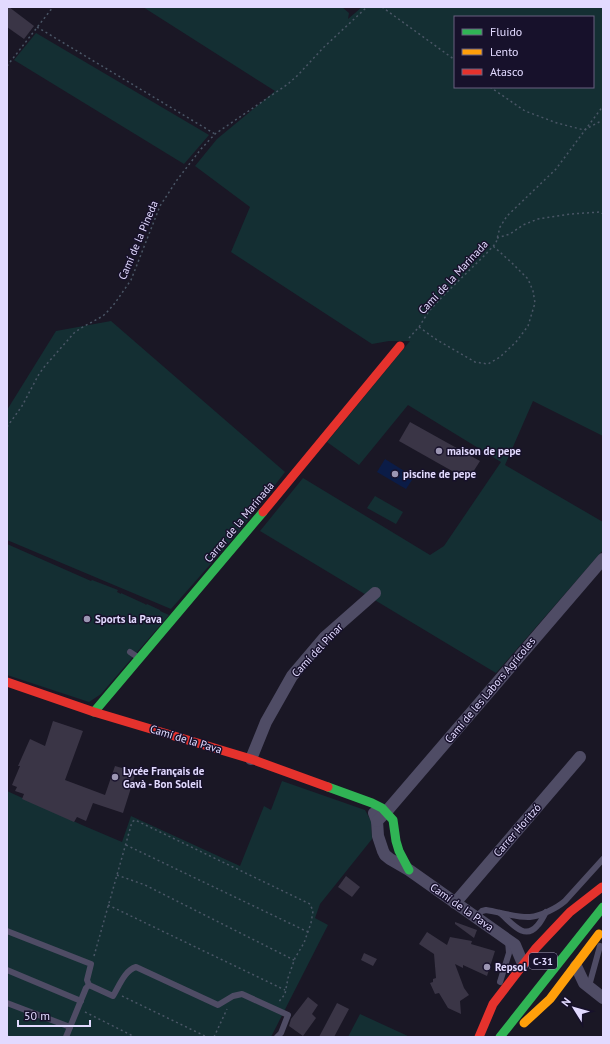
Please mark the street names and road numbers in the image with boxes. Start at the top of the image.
street label: Camí de la Pineda [115,198,161,282]
street label: Camí de la Marinada [415,237,491,317]
street label: Carrer de la Marinada [201,479,277,565]
street label: Camí del Pinar [289,620,346,680]
street label: Camí de les Labors Agrícoles [442,634,539,746]
street label: Camí de la Pava [148,721,224,757]
street label: Carrer Horitzó [490,801,544,859]
street label: Camí de la Pava [428,880,496,934]
road number: C-31 [529,953,557,969]

